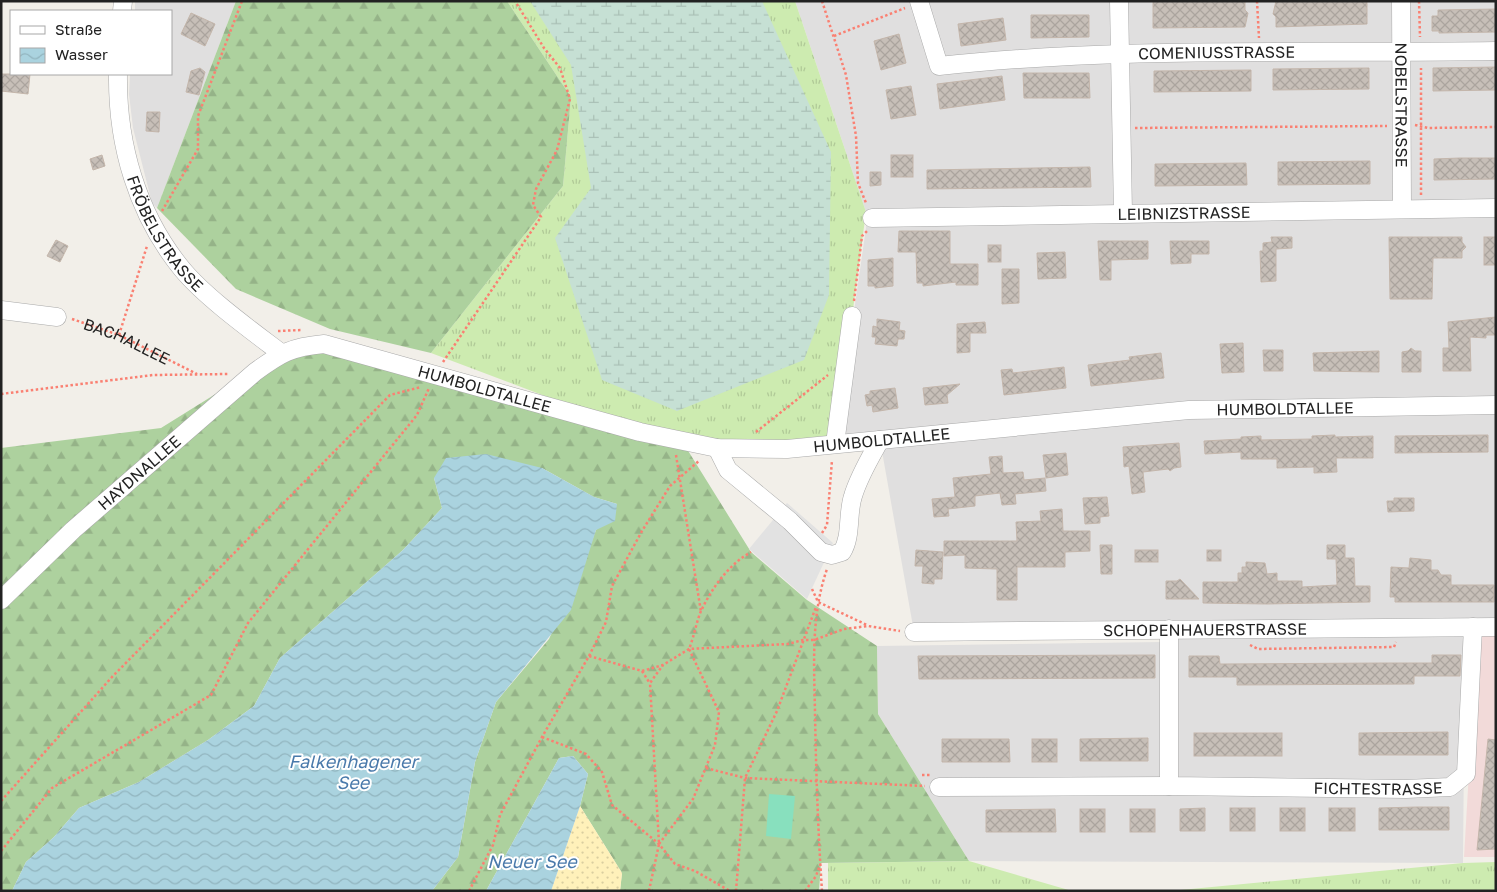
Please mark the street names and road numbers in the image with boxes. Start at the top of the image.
street label: COMENIUSSTRASSE [1138,42,1295,63]
street label: NOBELSTRASSE [1391,42,1412,168]
street label: FRÖBELSTRASSE [123,173,208,296]
street label: LEIBNIZSTRASSE [1117,202,1251,224]
street label: BACHALLEE [81,314,173,369]
street label: HUMBOLDTALLEE [416,361,553,417]
street label: HUMBOLDTALLEE [1216,397,1354,420]
street label: HUMBOLDTALLEE [812,423,951,456]
street label: HAYDNALLEE [94,431,185,514]
street label: SCHOPENHAUERSTRASSE [1103,619,1307,640]
street label: FICHTESTRASSE [1313,777,1443,799]

